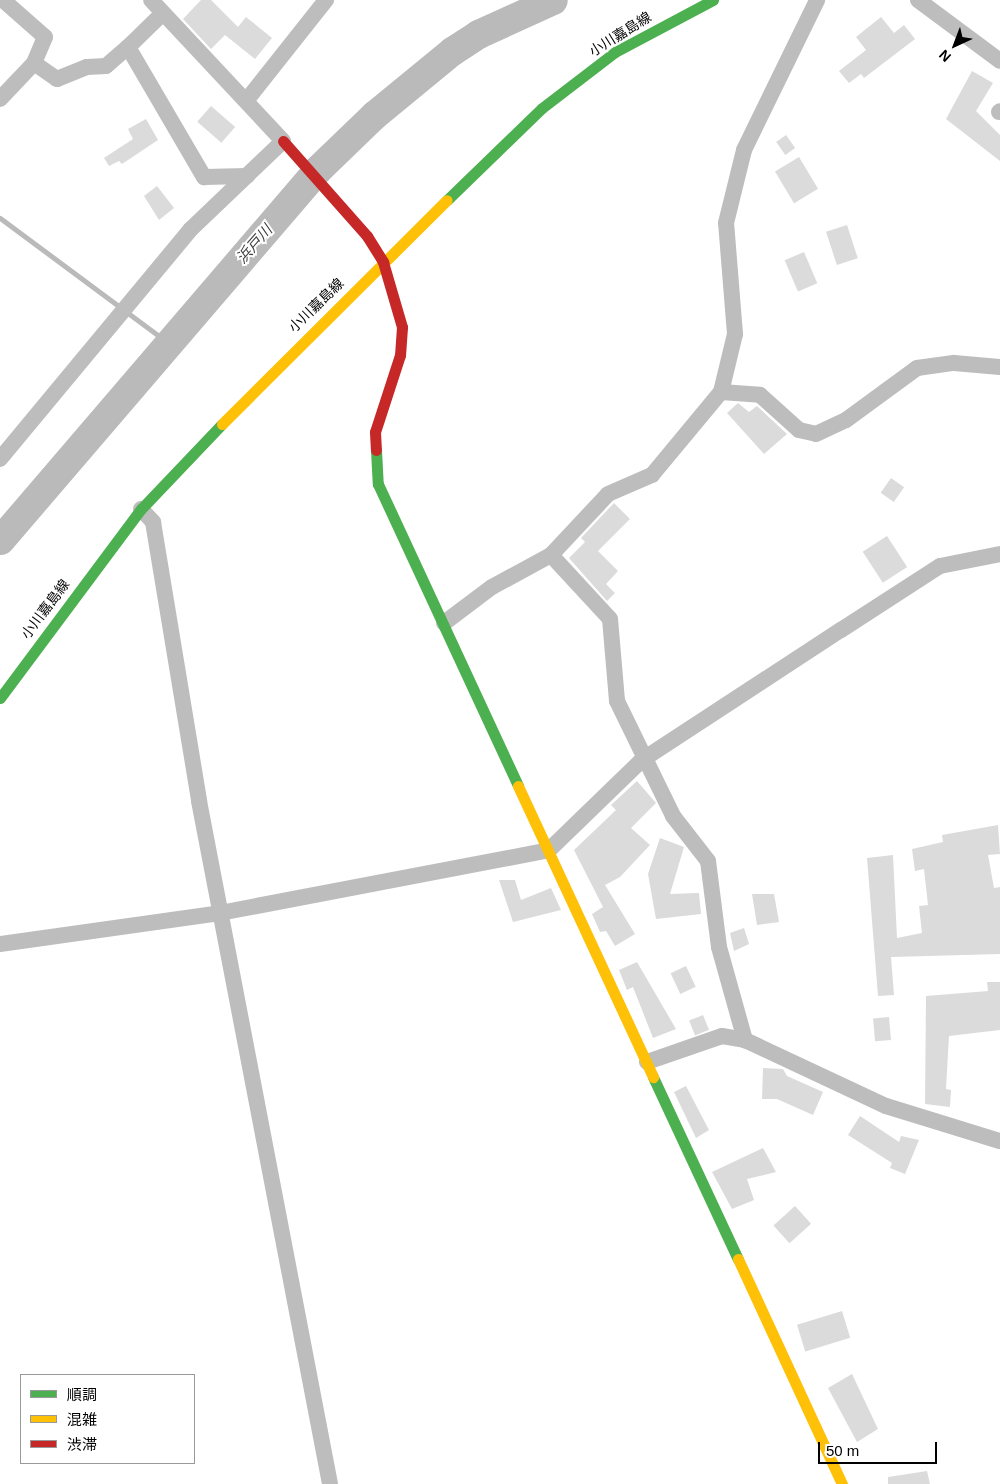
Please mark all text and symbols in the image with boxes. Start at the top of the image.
street label: 小川嘉島線 [586,8,654,60]
north arrow [930,20,980,70]
text: N [936,47,954,65]
water label: 浜戸川 [232,221,276,267]
street label: 小川嘉島線 [285,275,347,335]
street label: 小川嘉島線 [17,576,73,642]
legend [20,1374,195,1464]
text: 順調 [67,1386,97,1403]
text: 混雑 [67,1411,97,1428]
scale bar [820,1432,939,1464]
text: 渋滞 [67,1436,97,1453]
text: 50 m [826,1442,859,1459]

